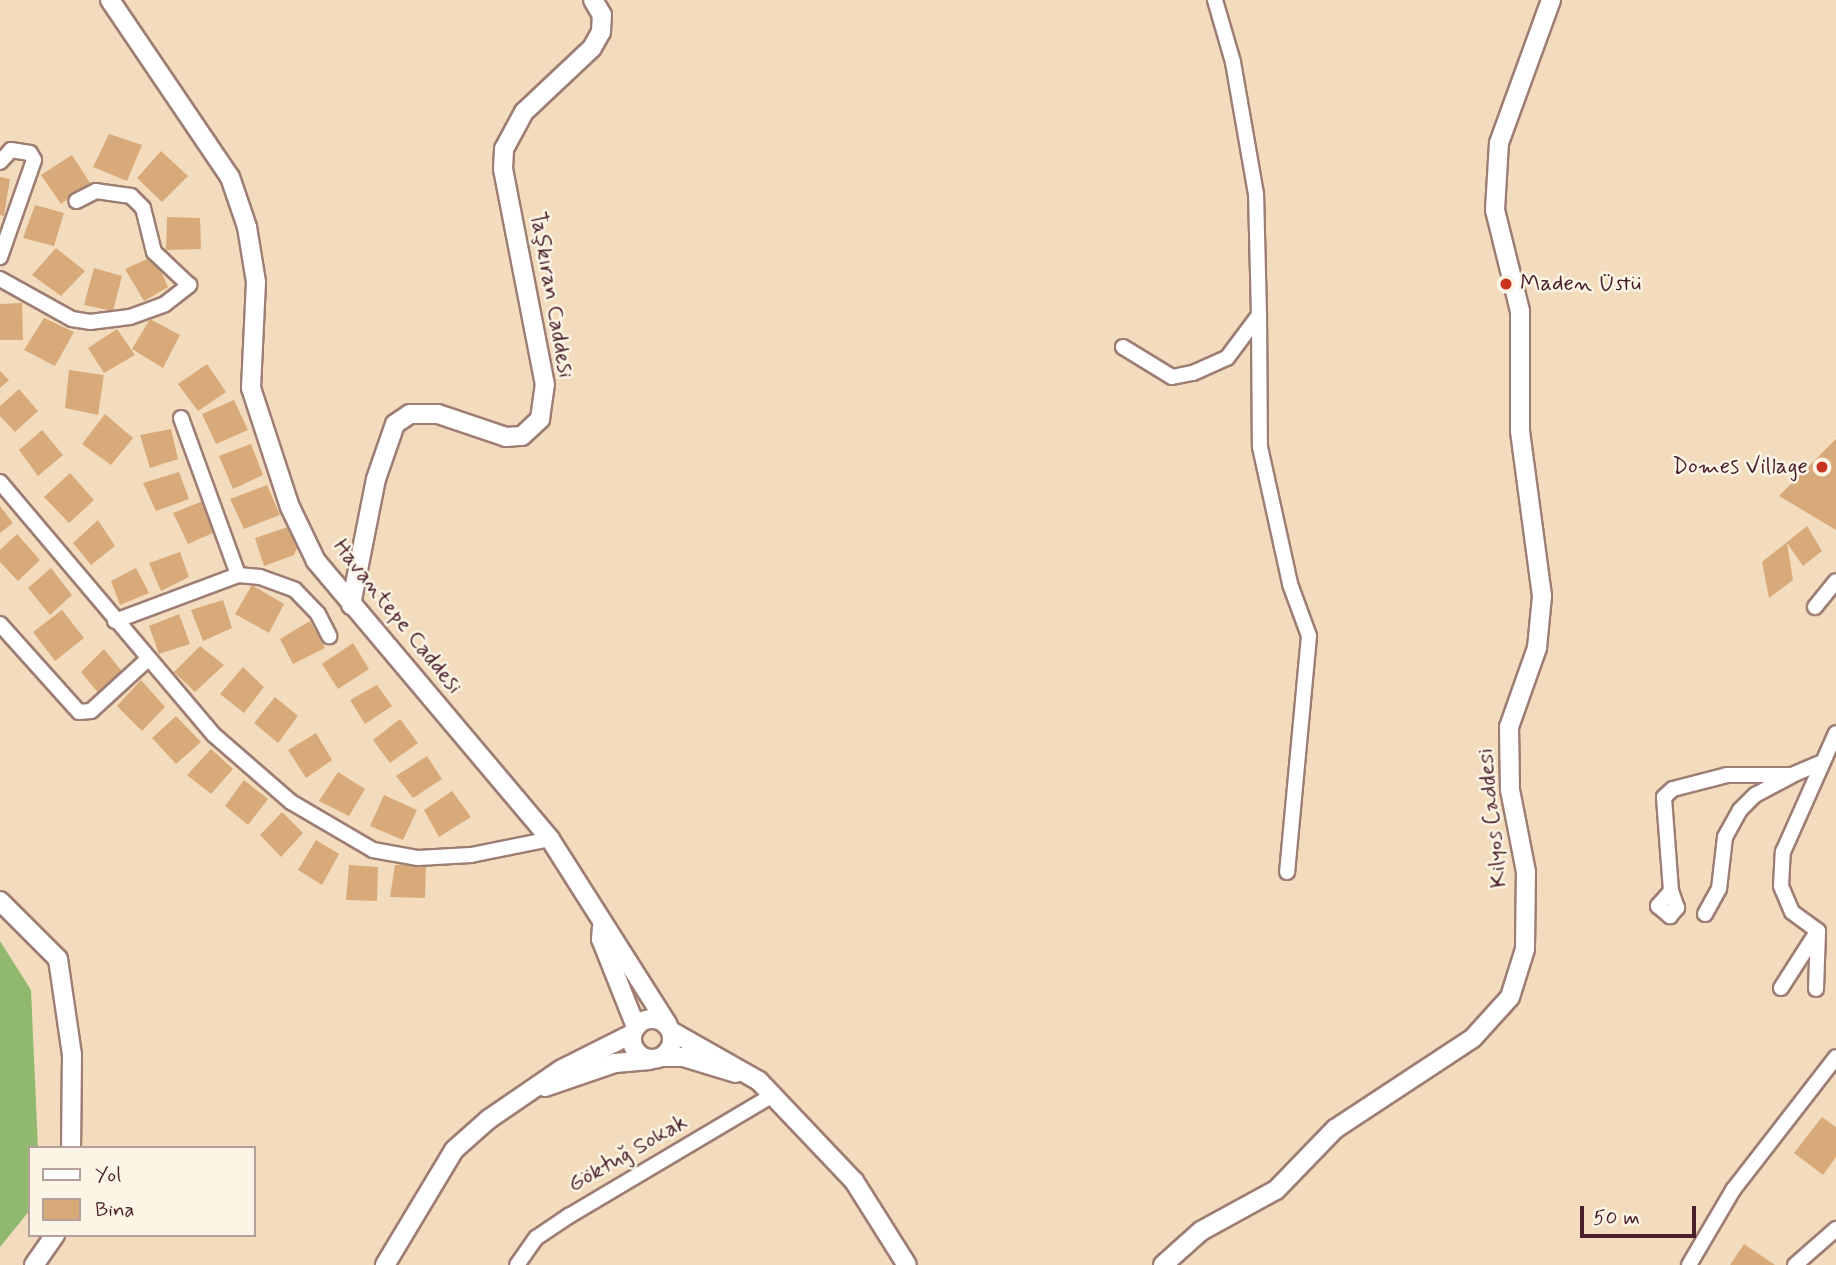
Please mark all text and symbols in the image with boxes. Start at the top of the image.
street label: Taşkıran Caddesi [522,207,580,383]
place label: Maden Üstü [1520,270,1641,298]
marker: Maden Üstü [1498,276,1514,292]
place label: Domes Village [1672,453,1808,481]
marker: Domes Village [1814,459,1830,475]
street label: Havantepe Caddesi [325,532,469,702]
street label: Kilyos Caddesi [1472,746,1514,890]
street label: Göktuğ Sokak [563,1109,693,1199]
legend [28,1146,256,1237]
text: Yol [95,1161,121,1189]
scale bar [1584,1192,1700,1236]
text: Bina [95,1196,135,1224]
text: 50 m [1593,1204,1640,1232]

